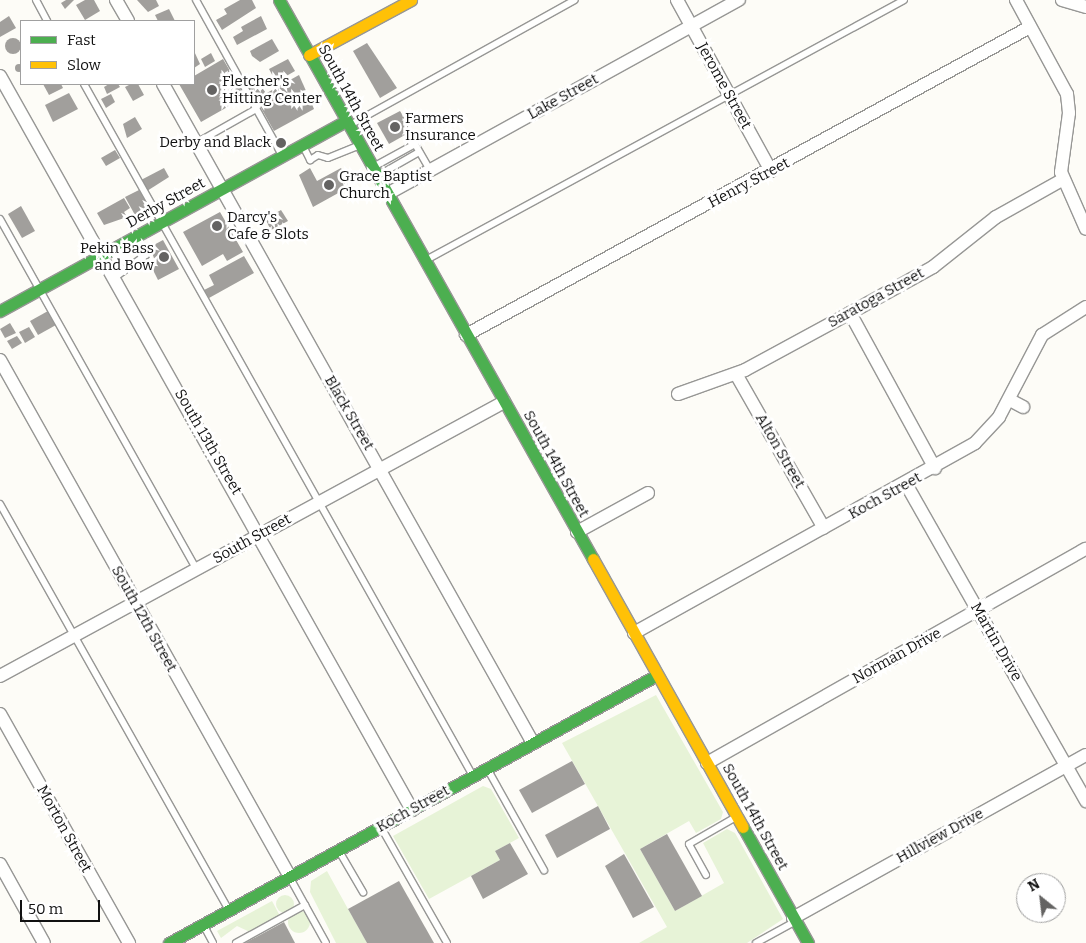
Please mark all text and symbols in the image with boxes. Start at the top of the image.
legend [20,20,195,85]
text: Fast [67,31,96,49]
street label: Jerome Street [693,40,755,132]
street label: South 14th Street [314,42,388,154]
text: Slow [67,56,101,74]
street label: Lake Street [525,70,601,124]
place label: Fletcher's Hitting Center [222,72,322,107]
marker: Fletcher's Hitting Center [206,84,218,96]
place label: Farmers Insurance [405,109,476,144]
marker: Farmers Insurance [389,121,401,133]
place label: Derby and Black [159,134,271,152]
marker: Derby and Black [275,137,287,149]
street label: Henry Street [705,154,793,212]
place label: Grace Baptist Church [339,167,432,202]
street label: Derby Street [124,174,208,232]
marker: Grace Baptist Church [323,179,335,191]
place label: Darcy's Cafe & Slots [227,208,309,243]
marker: Darcy's Cafe & Slots [211,220,223,232]
place label: Pekin Bass and Bow [80,239,154,274]
marker: Pekin Bass and Bow [158,251,170,263]
street label: Saratoga Street [825,264,927,332]
street label: Black Street [320,373,378,453]
street label: South 13th Street [171,386,245,498]
street label: South 14th Street [519,408,593,520]
street label: Alton Street [751,410,809,492]
street label: Koch Street [845,469,925,523]
street label: South Street [210,510,294,568]
street label: South 12th Street [107,563,181,675]
street label: Martin Drive [966,600,1026,684]
street label: Norman Drive [849,624,945,688]
street label: South 14th Street [718,761,792,873]
street label: Morton Street [33,782,95,876]
street label: Koch Street [373,782,453,836]
street label: Hillview Drive [893,805,987,867]
north arrow [1016,873,1066,923]
text: N [1025,875,1043,895]
scale bar [22,890,102,922]
text: 50 m [28,900,63,918]

